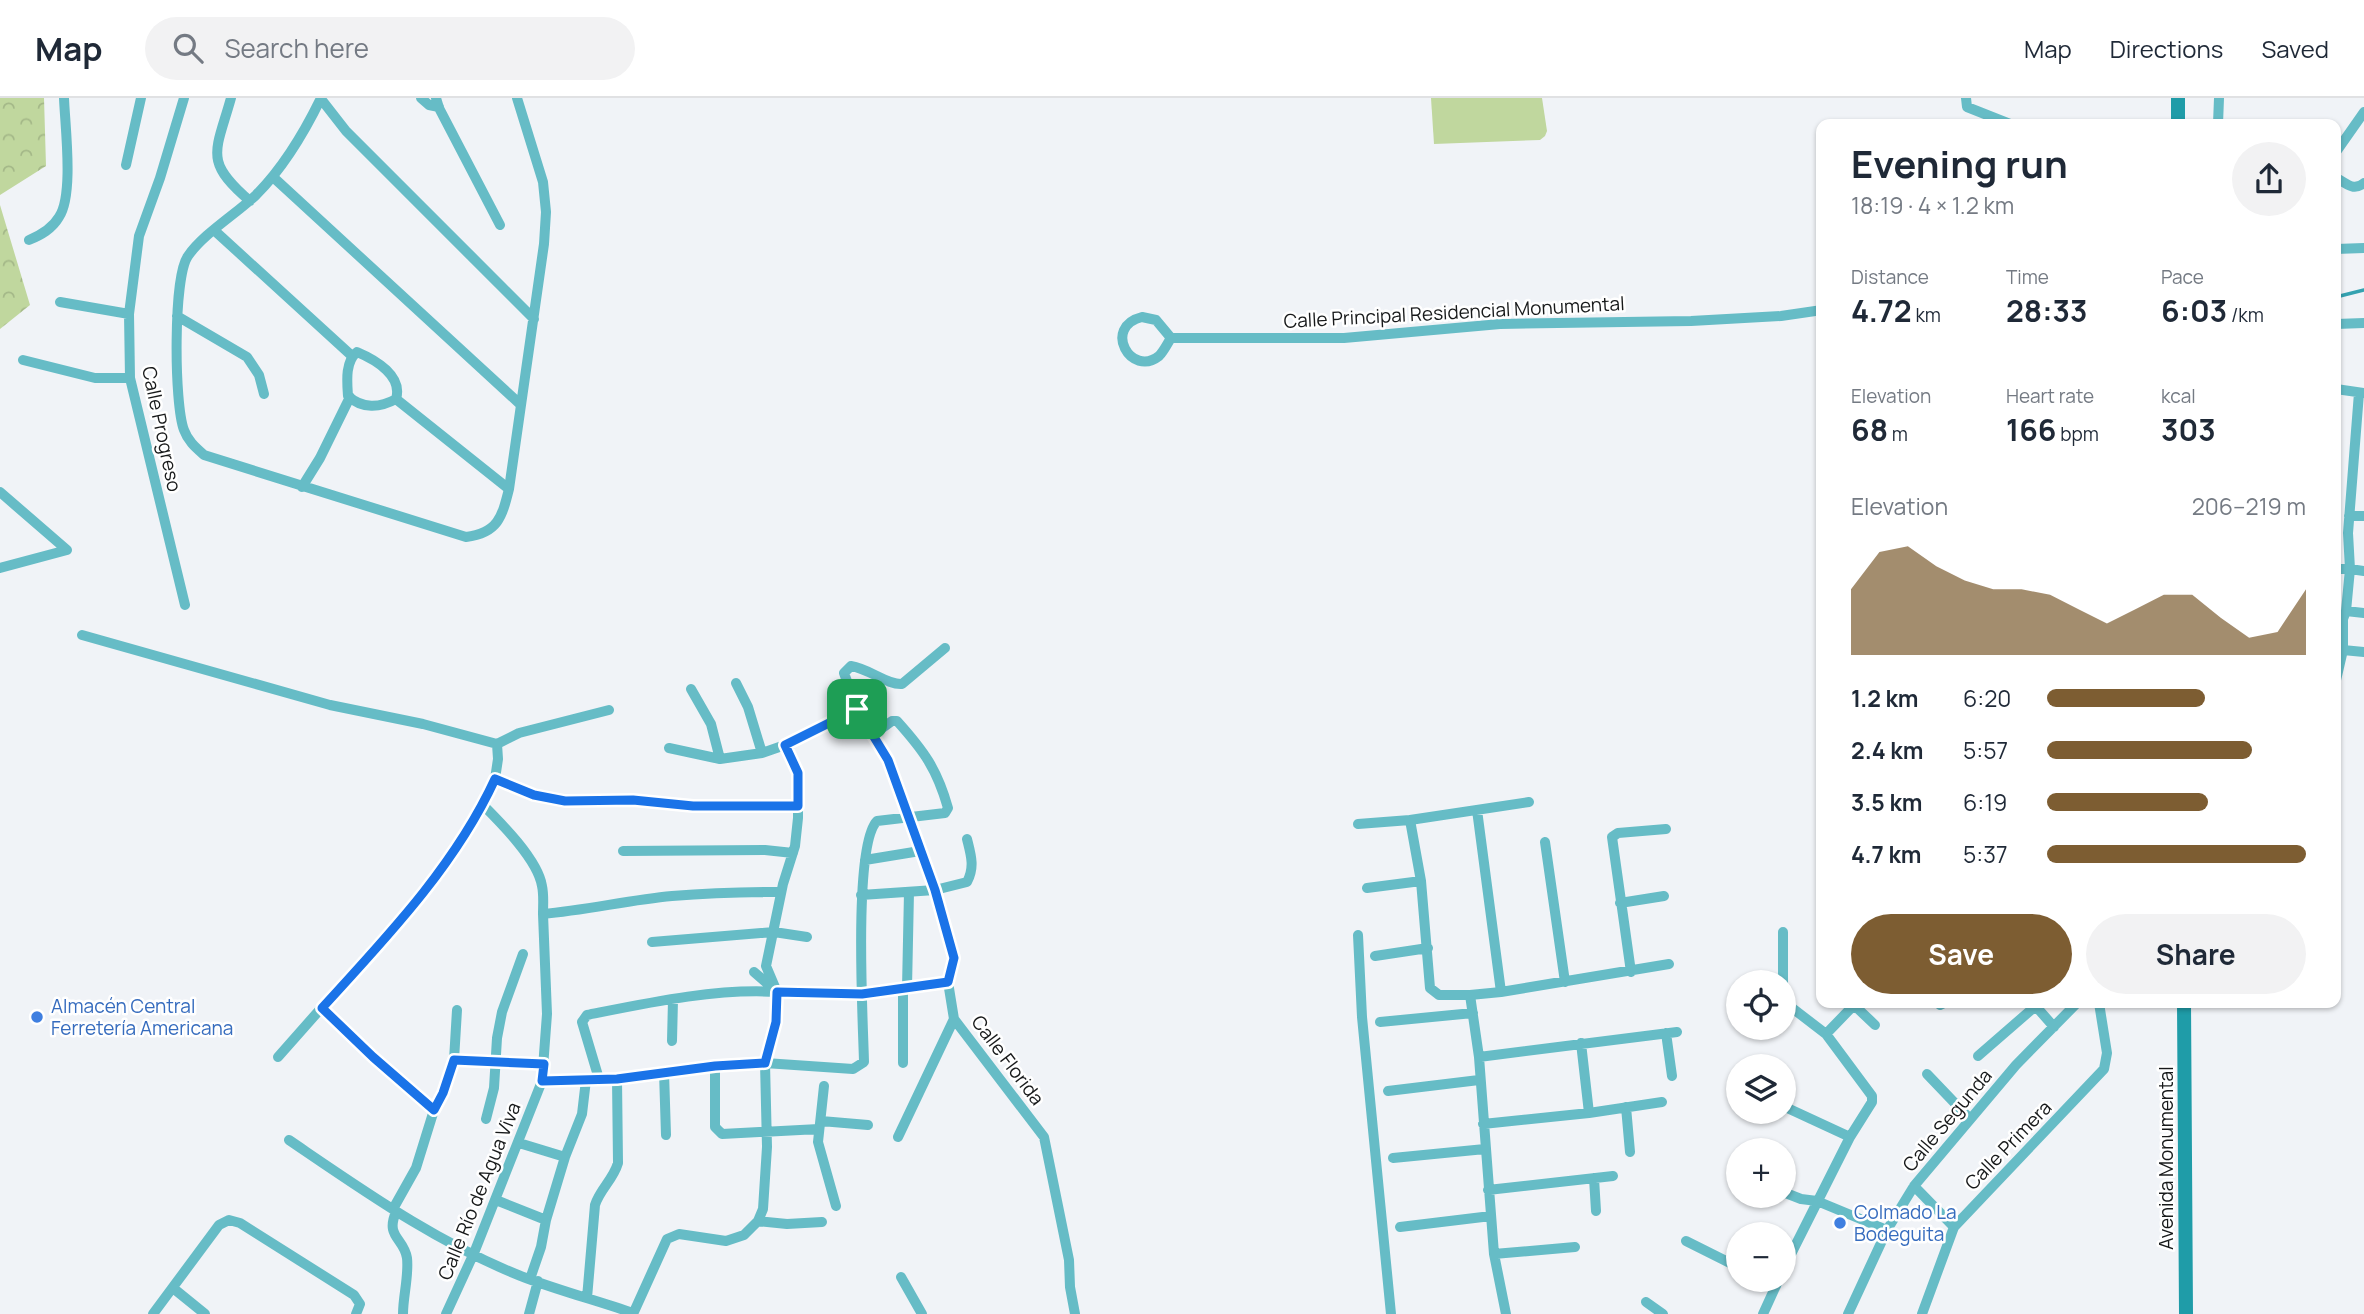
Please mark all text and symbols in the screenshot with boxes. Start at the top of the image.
search box [145,17,635,80]
text: Map [35,26,103,71]
icon: search [169,29,207,67]
text: Search here [225,30,369,66]
text: Map [2024,32,2072,65]
text: Directions [2110,32,2223,65]
text: Saved [2261,32,2329,65]
text: Evening run [1851,137,2068,189]
button: share [2232,142,2306,216]
text: 18:19 · 4 × 1.2 km [1851,189,2014,221]
text: Distance [1851,264,1929,290]
text: Time [2006,264,2049,290]
text: Pace [2161,264,2204,290]
street label: Calle Principal Residencial Monumental [1283,290,1625,334]
text: 4.72 [1851,290,1912,331]
text: 28:33 [2006,290,2087,331]
text: 6:03 [2161,290,2227,331]
text: km [1912,302,1941,328]
text: /km [2227,302,2264,328]
street label: Calle Progreso [136,364,188,494]
text: Elevation [1851,383,1931,409]
text: Heart rate [2006,383,2094,409]
text: kcal [2161,383,2196,409]
text: 68 [1851,409,1888,450]
text: 166 [2006,409,2056,450]
text: 303 [2161,409,2216,450]
text: m [1888,421,1908,447]
text: bpm [2056,421,2099,447]
text: Elevation [1851,490,1948,522]
text: 206–219 m [2192,490,2306,522]
pin [827,679,887,739]
text: 1.2 km [1851,682,1918,714]
text: 6:20 [1963,682,2011,714]
icon: arrive [838,690,876,728]
text: 2.4 km [1851,734,1923,766]
text: 5:57 [1963,734,2008,766]
text: 3.5 km [1851,786,1922,818]
text: 6:19 [1963,786,2007,818]
text: 4.7 km [1851,838,1921,870]
text: 5:37 [1963,838,2007,870]
button: Save [1851,914,2072,994]
button: Share [2086,914,2306,994]
map controls [1726,970,1796,1292]
button: locate [1726,970,1796,1040]
place label: Almacén Central Ferretería Americana [51,993,233,1041]
marker: Almacén Central Ferretería Americana [29,1009,45,1025]
street label: Calle Florida [966,1010,1050,1110]
button: layers [1726,1054,1796,1124]
street label: Calle Segunda [1896,1063,1998,1177]
street label: Avenida Monumental [2153,1066,2179,1250]
street label: Calle Primera [1959,1095,2057,1195]
street label: Calle Río de Agua Viva [431,1098,527,1284]
button: + [1726,1138,1796,1208]
place label: Colmado La Bodeguita [1854,1199,1957,1247]
marker: Colmado La Bodeguita [1832,1215,1848,1231]
button: − [1726,1222,1796,1292]

